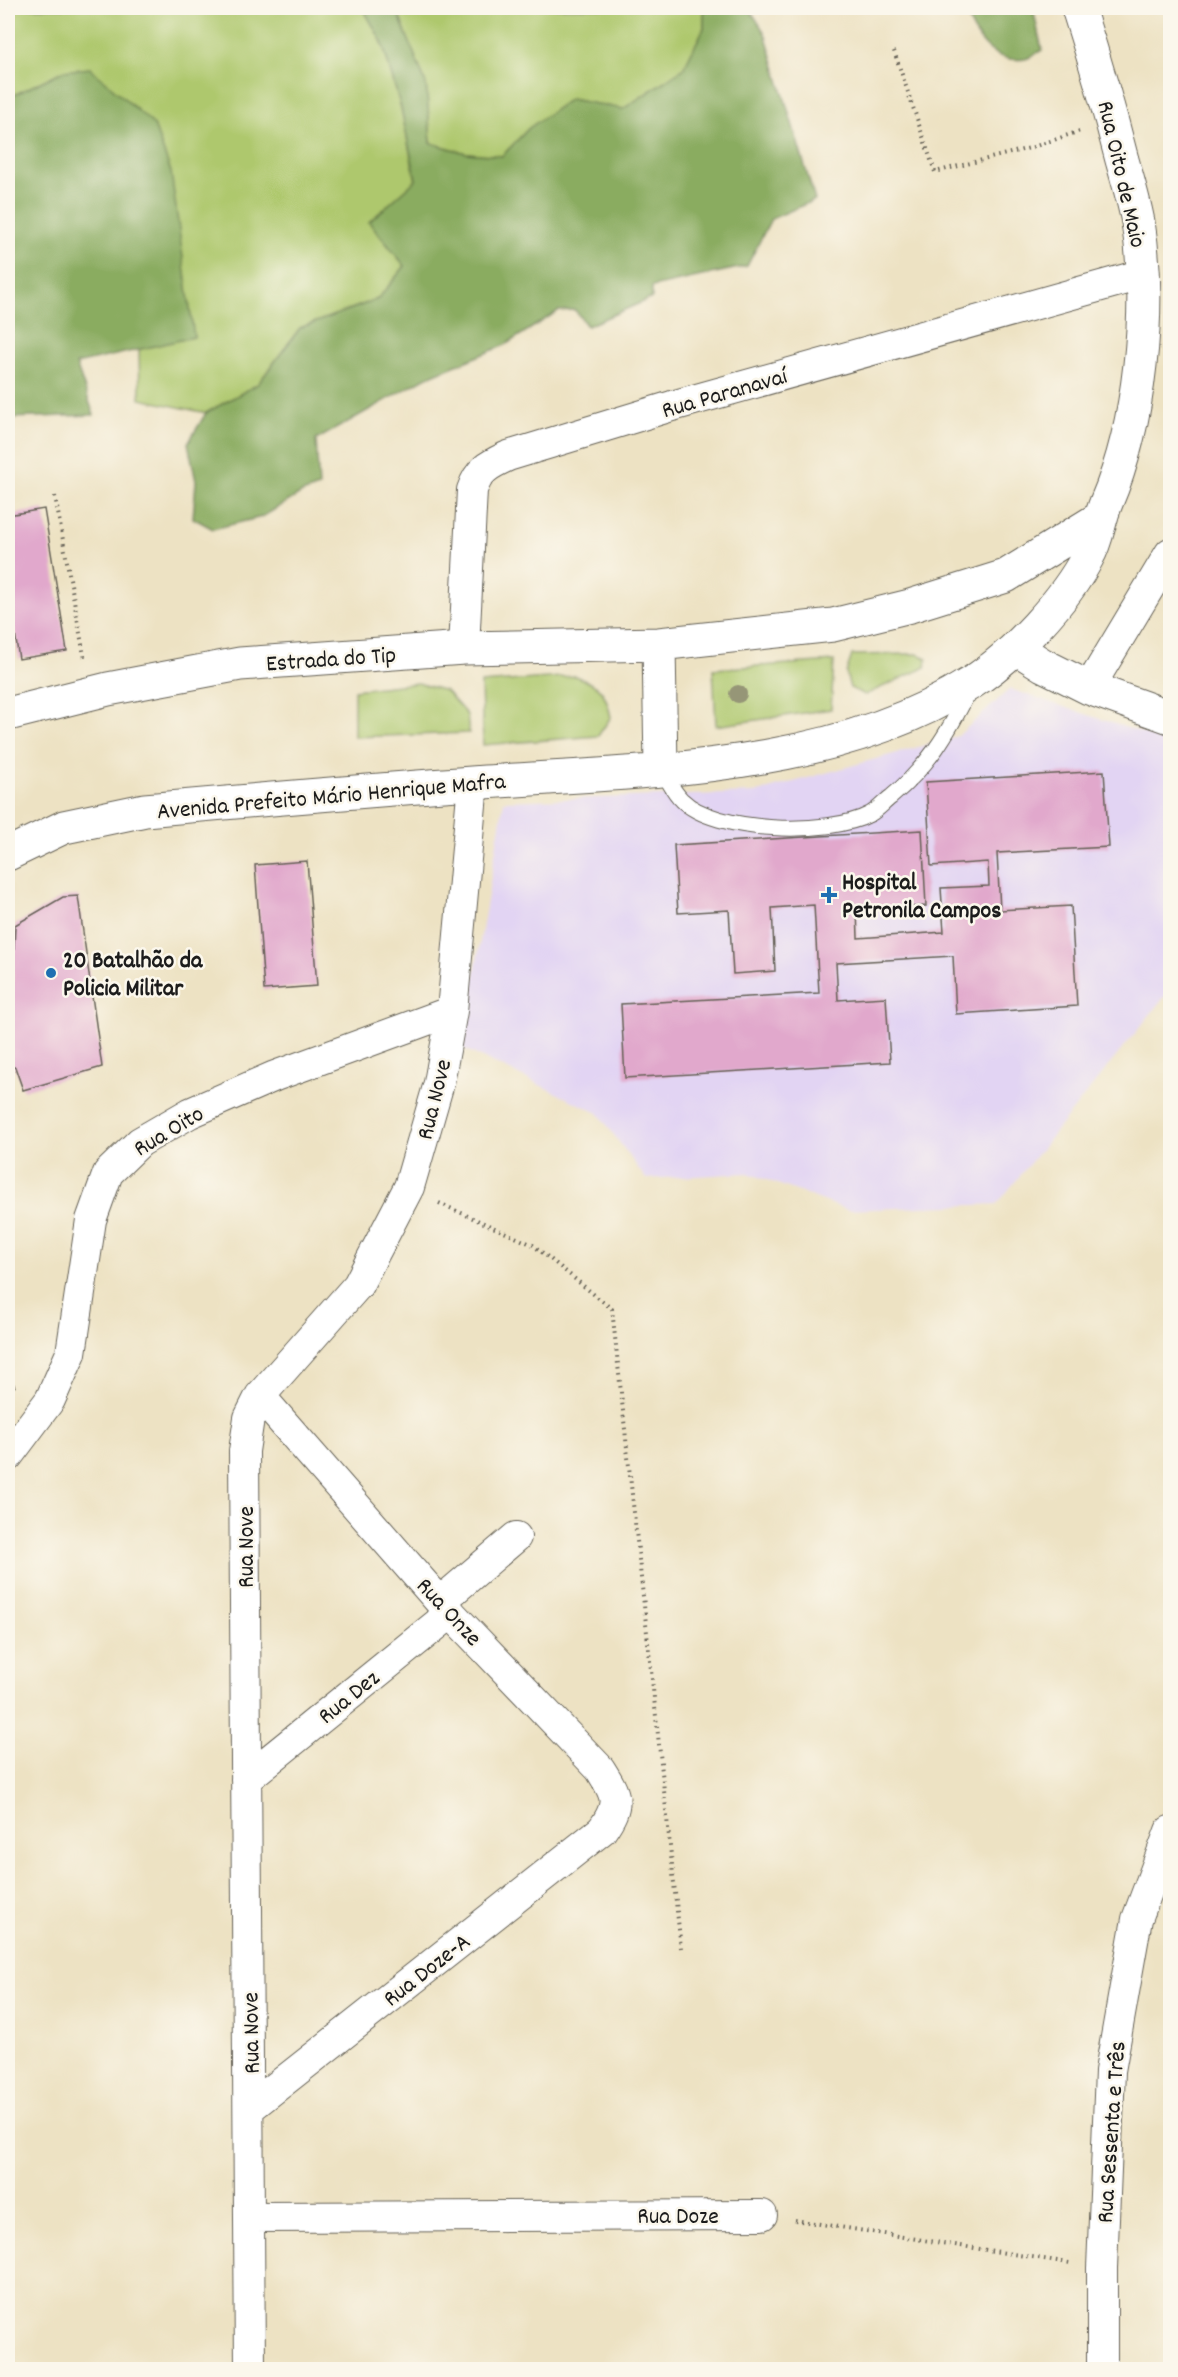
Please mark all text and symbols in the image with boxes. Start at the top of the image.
street label: Rua Oito de Maio [1087,98,1153,251]
street label: Rua Paranavaí [658,360,793,429]
street label: Estrada do Tip [265,639,397,683]
street label: Avenida Prefeito Mário Henrique Mafra [156,766,508,830]
place label: Hospital Petronila Campos [842,867,1001,929]
marker: Hospital Petronila Campos [820,886,838,904]
place label: 20 Batalhão da Policia Militar [63,945,203,1007]
marker: 20 Batalhão da Policia Militar [44,966,58,980]
street label: Rua Nove [410,1056,462,1144]
street label: Rua Oito [128,1098,211,1167]
street label: Rua Nove [231,1506,265,1588]
street label: Rua Onze [407,1571,489,1655]
street label: Rua Dez [312,1663,388,1734]
street label: Rua Doze-A [377,1926,479,2016]
street label: Rua Nove [235,1992,271,2074]
street label: Rua Sessenta e Três [1090,2040,1136,2224]
street label: Rua Doze [637,2201,719,2235]

